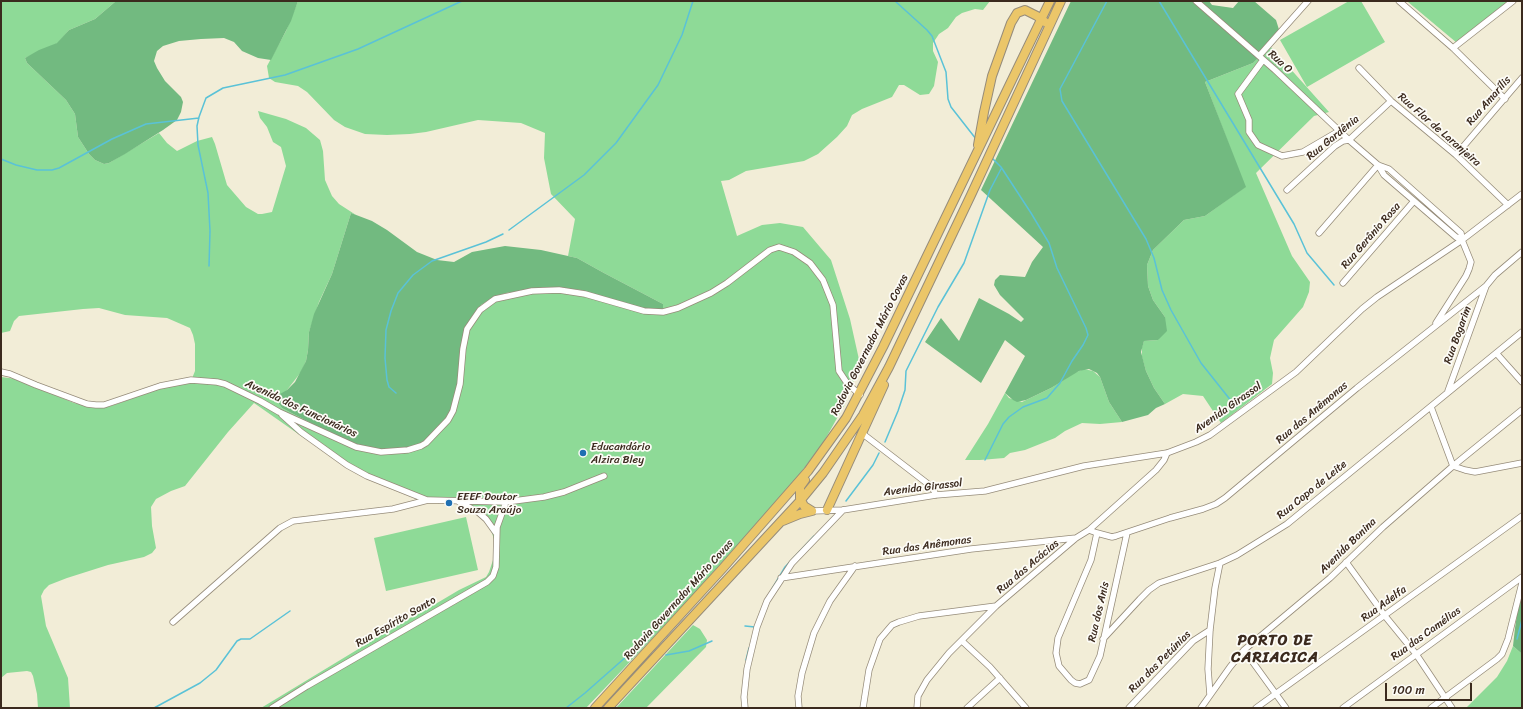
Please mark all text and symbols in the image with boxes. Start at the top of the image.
street label: Rua O [1265,48,1295,76]
street label: Rua Amarílis [1464,74,1514,128]
street label: Rua Flor de Laranjeira [1395,90,1483,170]
street label: Rua Gardênia [1304,113,1362,163]
street label: Rua Gerânio Rosa [1339,200,1403,272]
street label: Rodovia Governador Mário Covas [829,272,911,418]
street label: Rua Bogarim [1441,304,1475,366]
street label: Avenida dos Funcionários [243,377,359,441]
street label: Rua das Anêmonas [1273,379,1351,447]
street label: Avenida Girassol [1192,380,1264,436]
place label: Educandário Alzira Bley [591,440,650,466]
marker: Educandário Alzira Bley [578,448,588,458]
street label: Rua Copo de Leite [1274,458,1350,522]
street label: Avenida Girassol [883,477,963,499]
place label: EEEF Doutor Souza Araújo [457,490,521,516]
marker: EEEF Doutor Souza Araújo [444,498,454,508]
street label: Avenida Bonina [1317,516,1379,576]
street label: Rua das Anêmonas [882,533,972,559]
street label: Rodovia Governador Mário Covas [622,537,736,663]
street label: Rua das Acácias [994,537,1062,597]
street label: Rua dos Anis [1086,581,1112,643]
street label: Rua Adelfa [1359,583,1409,625]
street label: Rua Espírito Santo [354,594,438,650]
street label: Rua das Camélias [1389,604,1463,664]
street label: Rua das Petúnias [1126,628,1194,696]
district label: PORTO DE CARIACICA [1232,632,1318,667]
scale bar [1387,675,1474,701]
text: 100 m [1392,679,1425,701]

